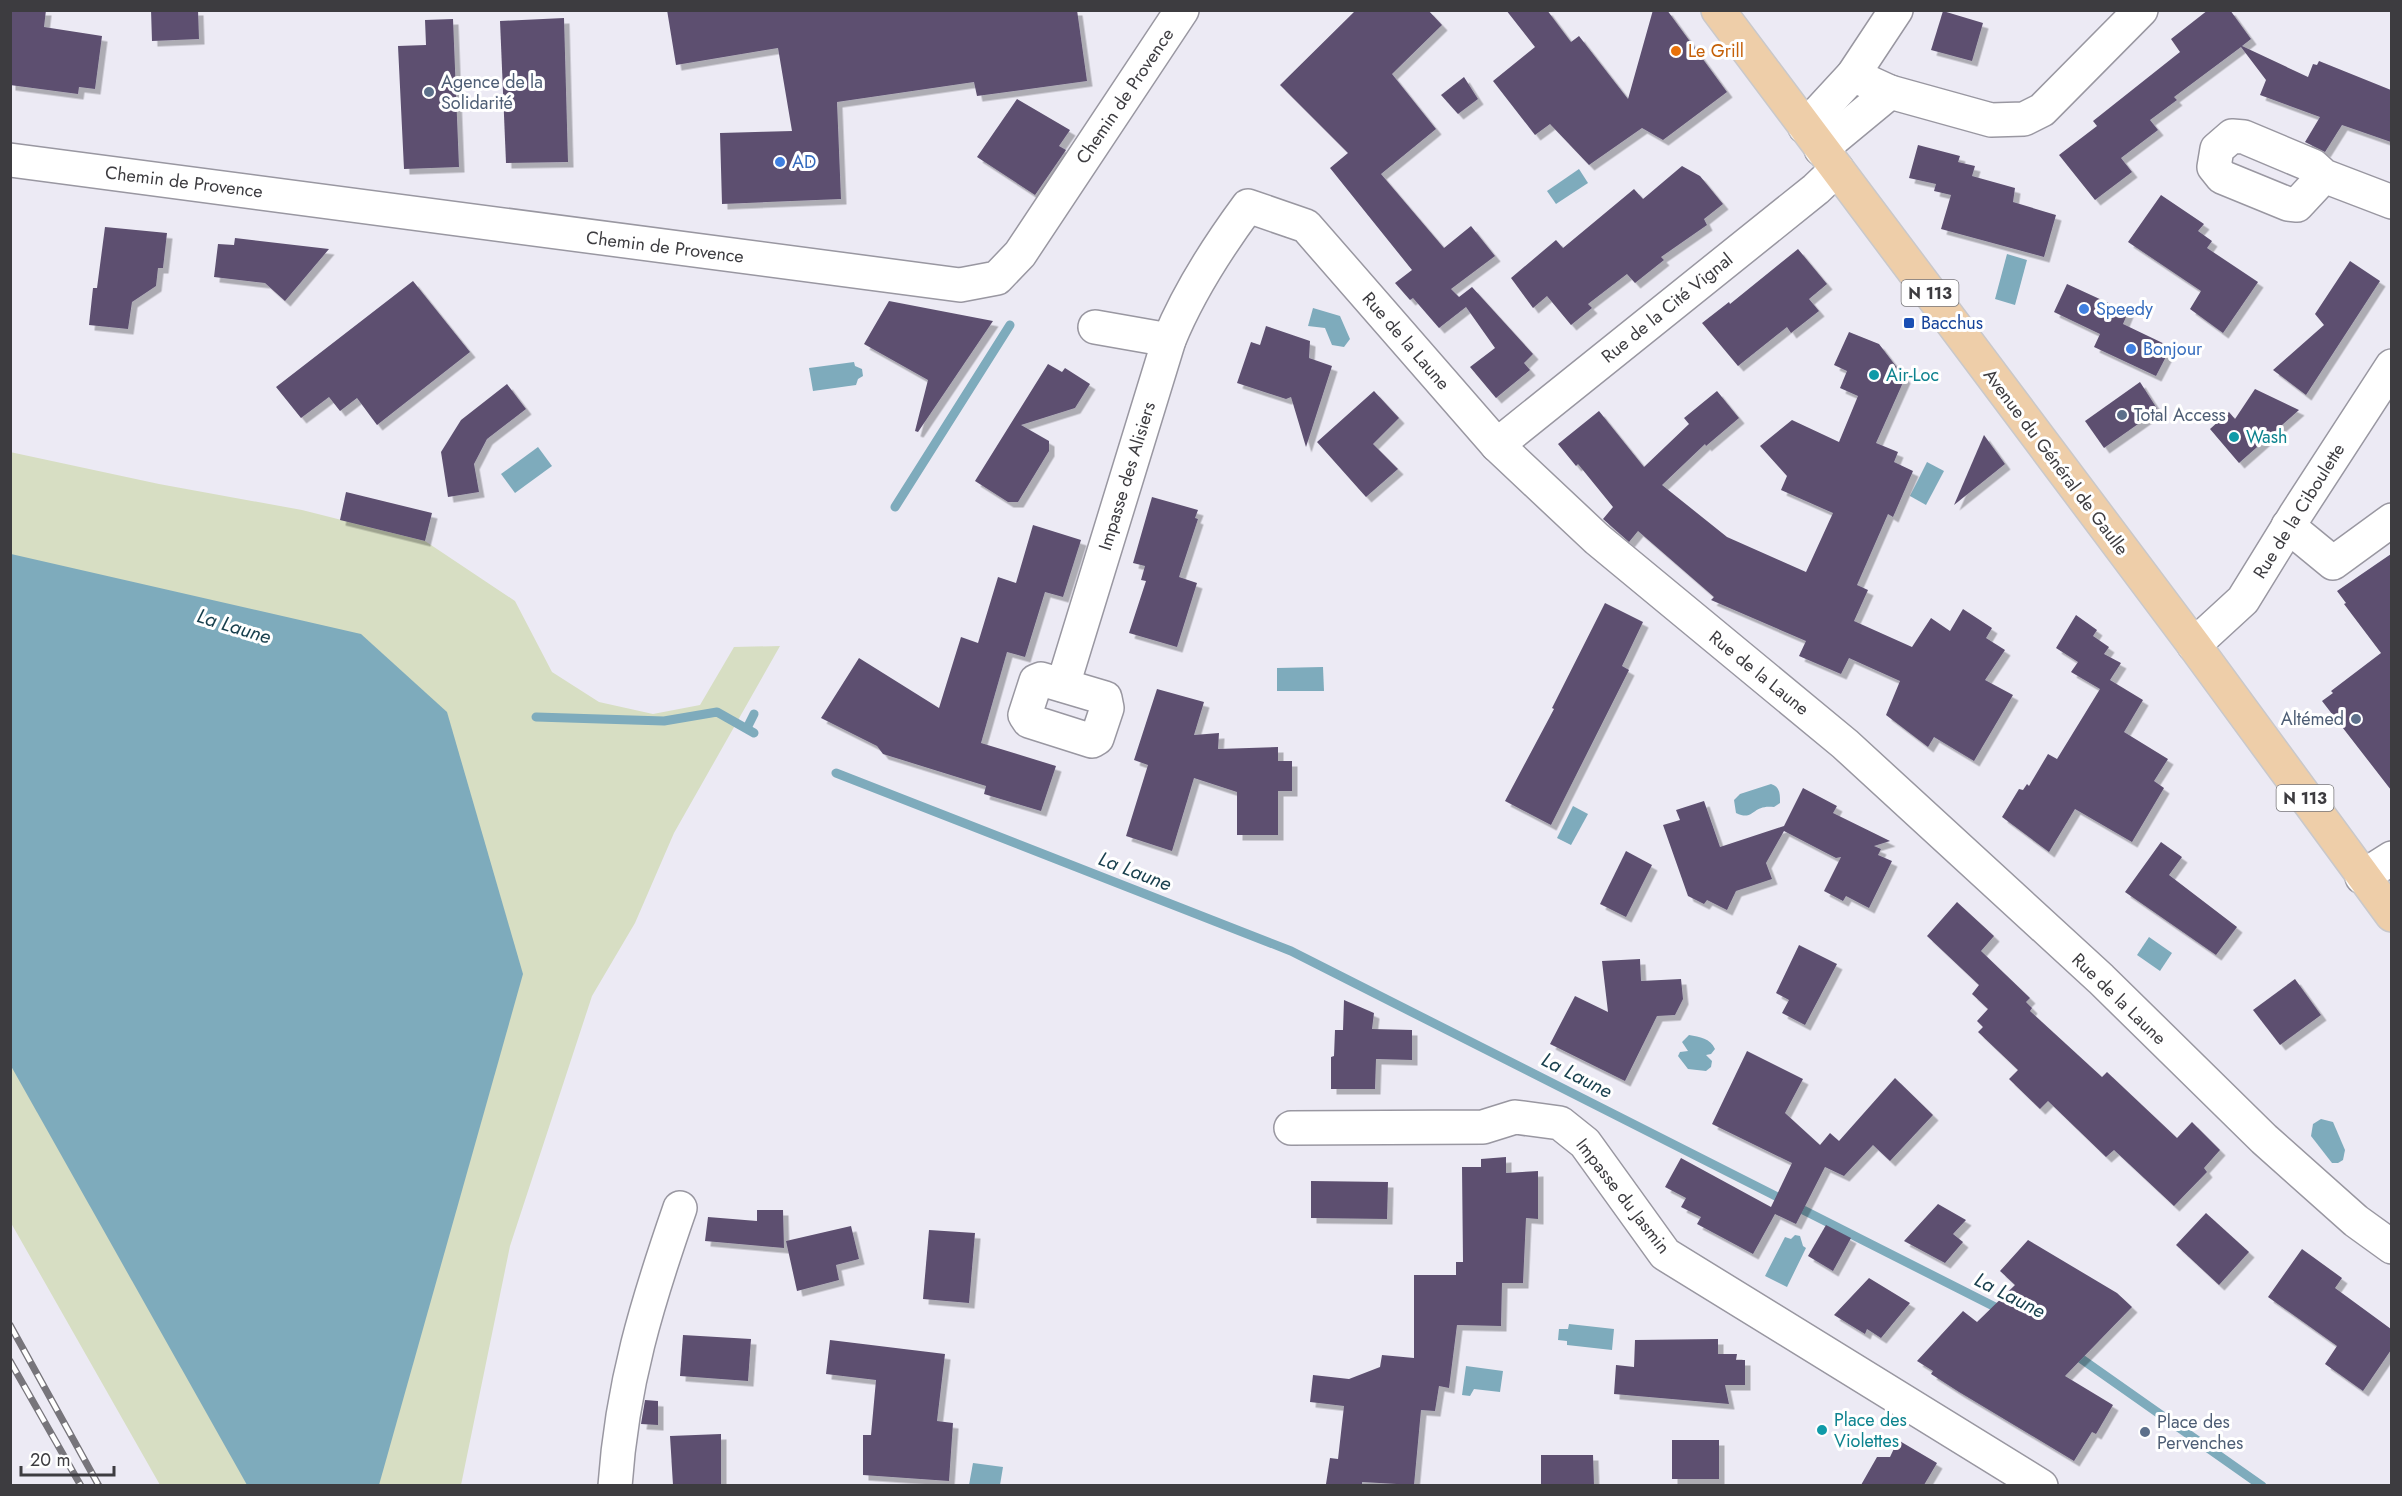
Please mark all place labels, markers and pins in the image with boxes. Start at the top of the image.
place label: Le Grill [1688,38,1744,64]
marker: Le Grill [1669,44,1683,58]
place label: Agence de la Solidarité [441,69,543,116]
marker: Agence de la Solidarité [422,85,436,99]
place label: AD [792,149,816,175]
marker: AD [773,155,787,169]
place label: Speedy [2096,296,2153,322]
marker: Speedy [2077,302,2091,316]
place label: Bacchus [1921,310,1983,336]
marker: Bacchus [1902,316,1916,330]
place label: Bonjour [2143,336,2203,362]
marker: Bonjour [2124,342,2138,356]
place label: Air-Loc [1886,362,1939,388]
marker: Air-Loc [1867,368,1881,382]
place label: Total Access [2134,402,2226,428]
marker: Total Access [2115,408,2129,422]
place label: Wash [2246,424,2287,450]
marker: Wash [2227,430,2241,444]
place label: Altémed [2281,706,2344,732]
marker: Altémed [2349,712,2363,726]
place label: Place des Violettes [1834,1407,1907,1454]
place label: Place des Pervenches [2157,1409,2243,1456]
marker: Place des Violettes [1815,1423,1829,1437]
marker: Place des Pervenches [2138,1425,2152,1439]

